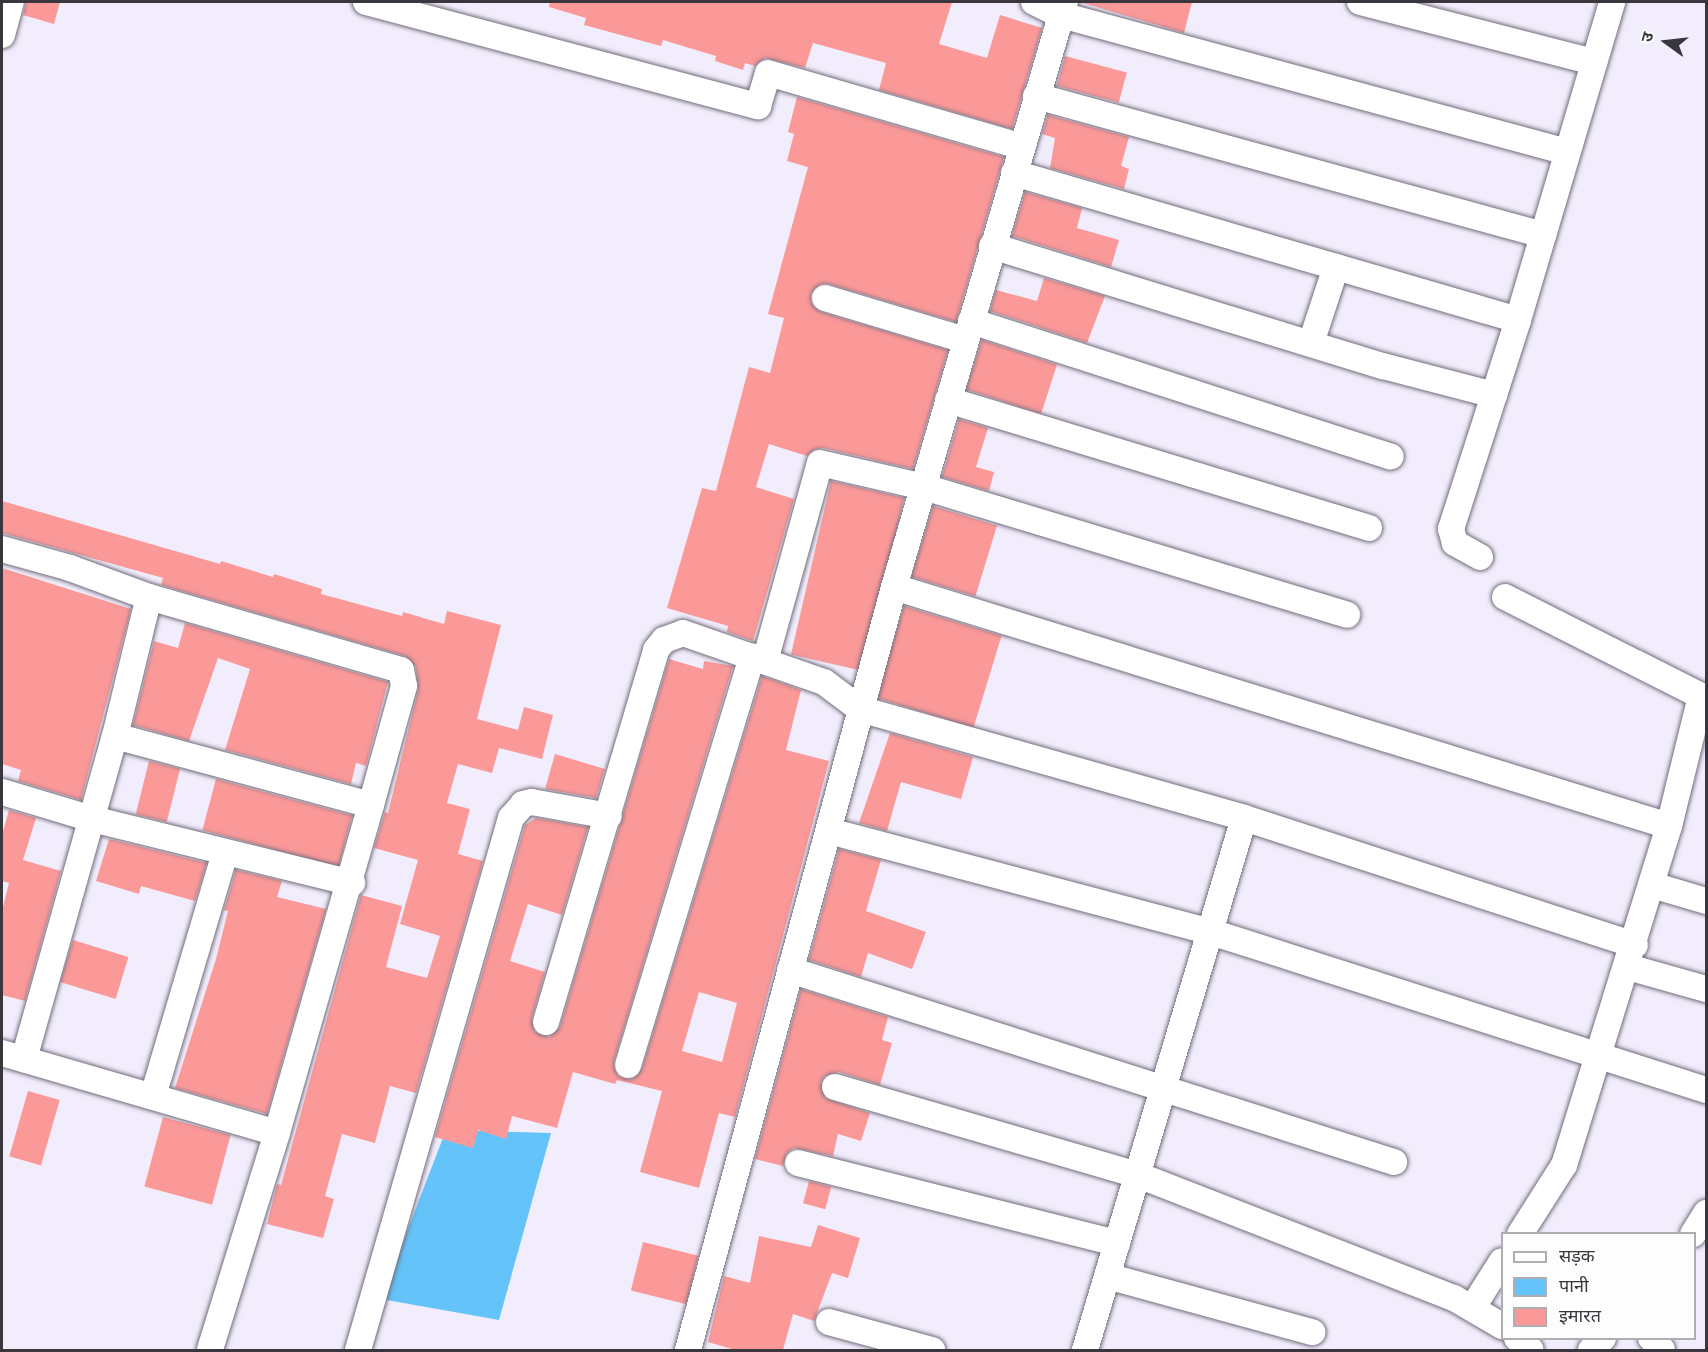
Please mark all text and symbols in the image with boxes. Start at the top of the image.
north arrow [1636,12,1696,72]
text: उ [1638,30,1659,44]
legend [1501,1232,1696,1340]
text: सड़क [1559,1246,1595,1269]
text: पानी [1559,1276,1589,1299]
text: इमारत [1559,1306,1601,1329]

